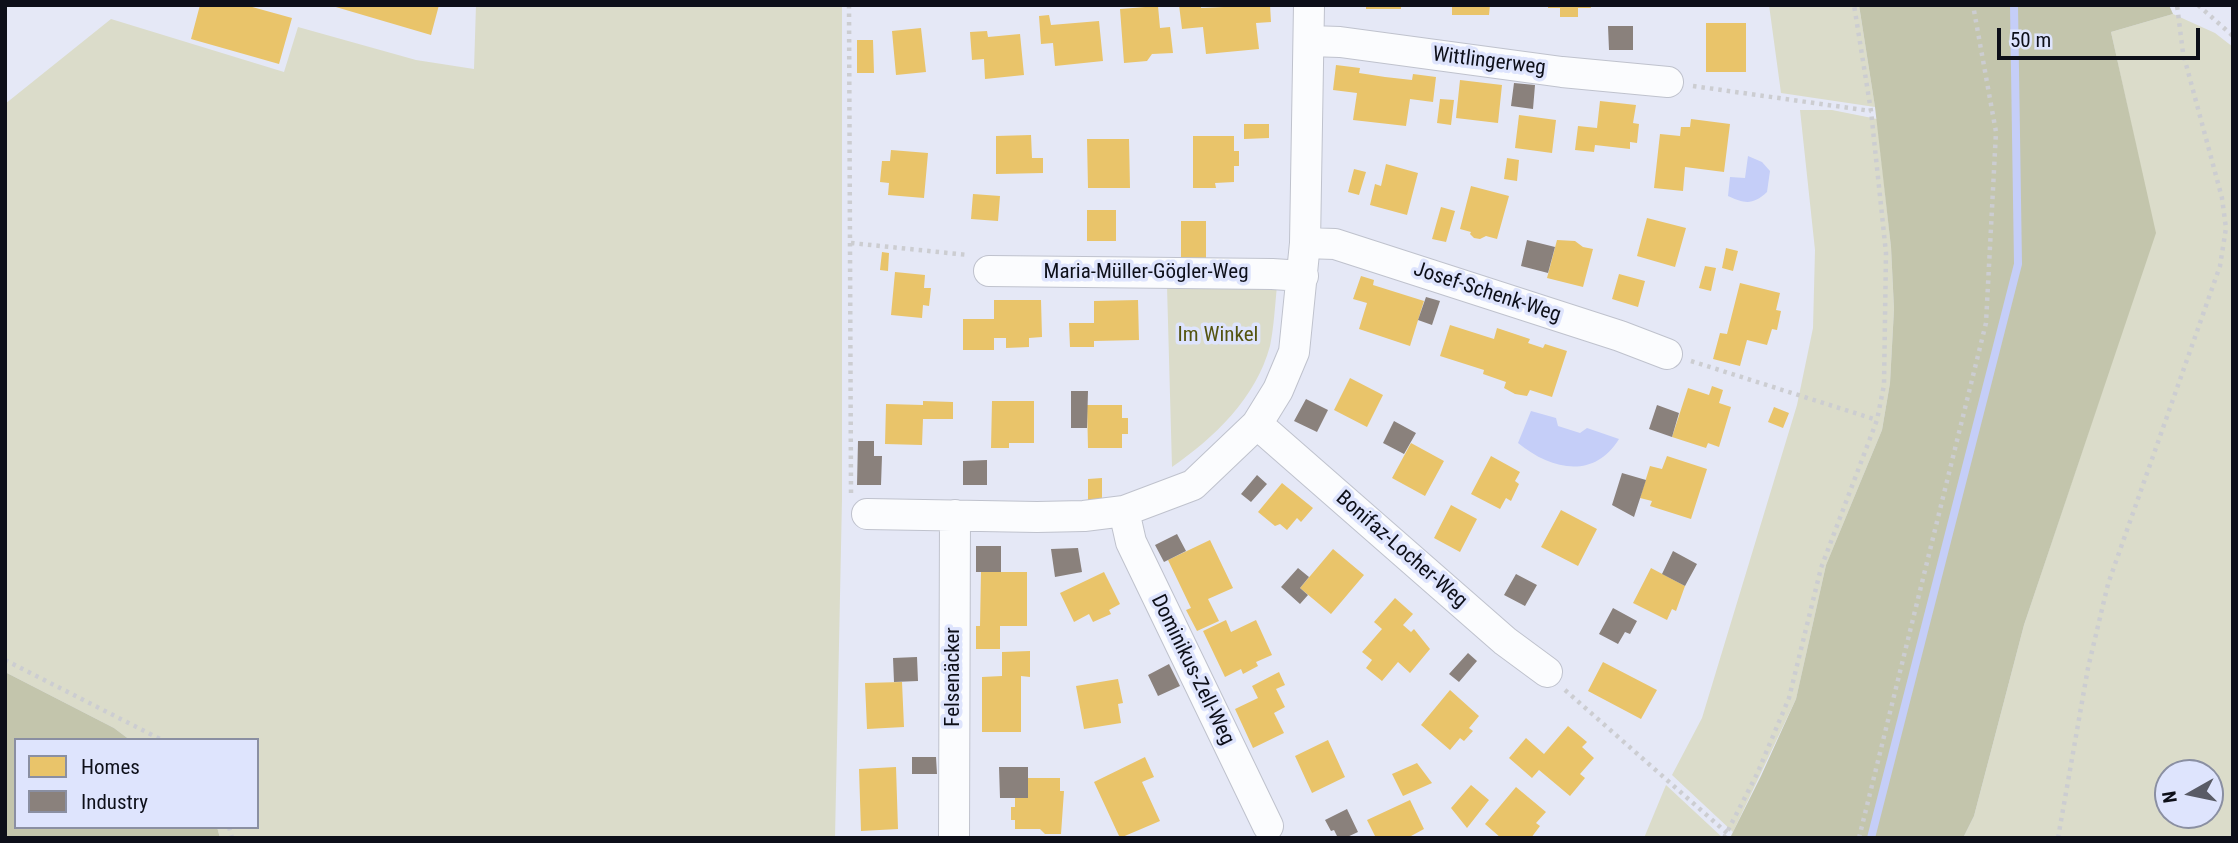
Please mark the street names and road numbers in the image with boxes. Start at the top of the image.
street label: Wittlingerweg [1431,43,1547,81]
street label: Josef-Schenk-Weg [1410,257,1564,329]
street label: Maria-Müller-Gögler-Weg [1044,260,1248,286]
street label: Bonifaz-Locher-Weg [1330,486,1472,614]
street label: Dominikus-Zell-Weg [1145,591,1239,749]
street label: Felsenäcker [941,627,967,727]

